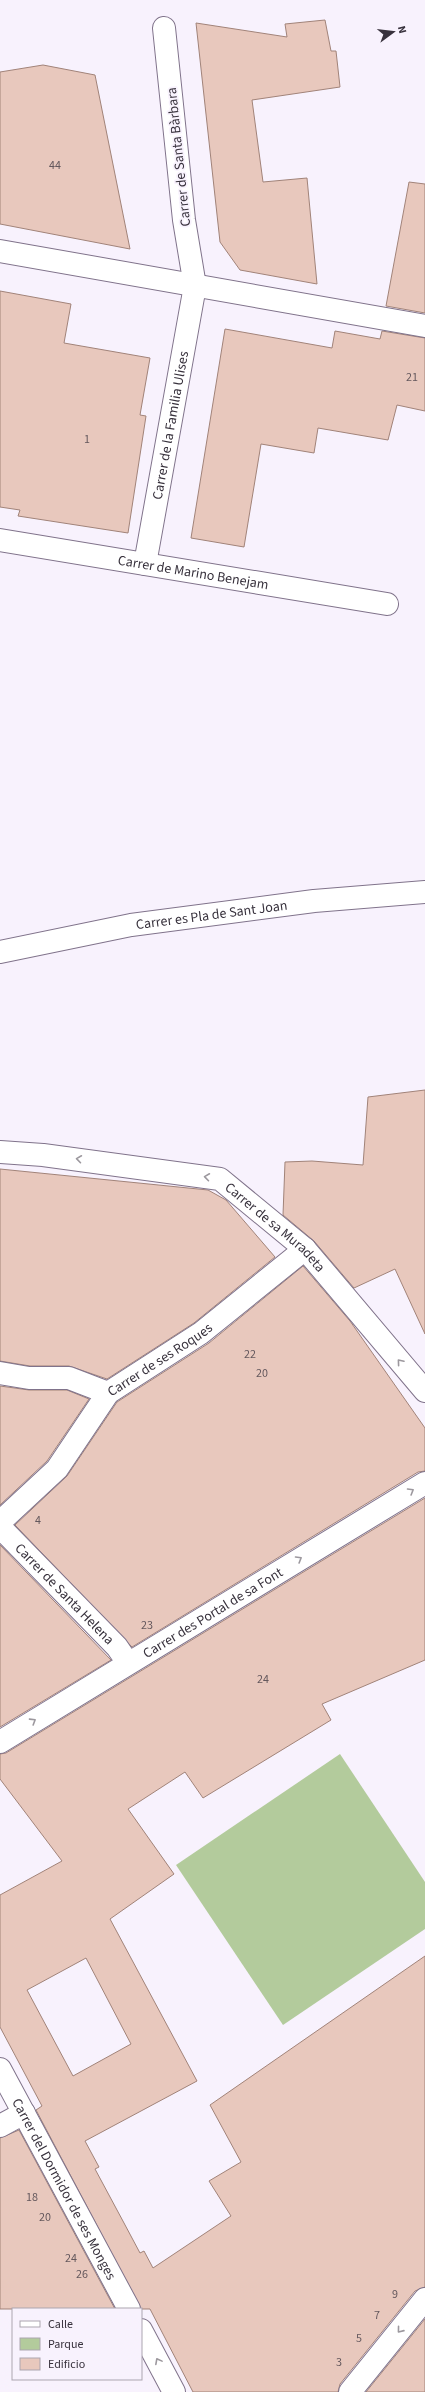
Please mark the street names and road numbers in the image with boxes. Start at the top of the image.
street label: Carrer de Santa Bàrbara [162,86,196,227]
street label: Carrer de la Familia Ulises [148,349,194,501]
street label: Carrer de Marino Benejam [116,551,270,595]
street label: Carrer es Pla de Sant Joan [135,896,289,935]
street label: Carrer de sa Muradeta [220,1178,329,1277]
street label: Carrer de ses Roques [104,1318,217,1402]
street label: Carrer de Santa Helena [10,1539,118,1649]
street label: Carrer des Portal de sa Font [139,1563,287,1664]
street label: Carrer del Dormidor de ses Monges [6,2095,121,2284]

